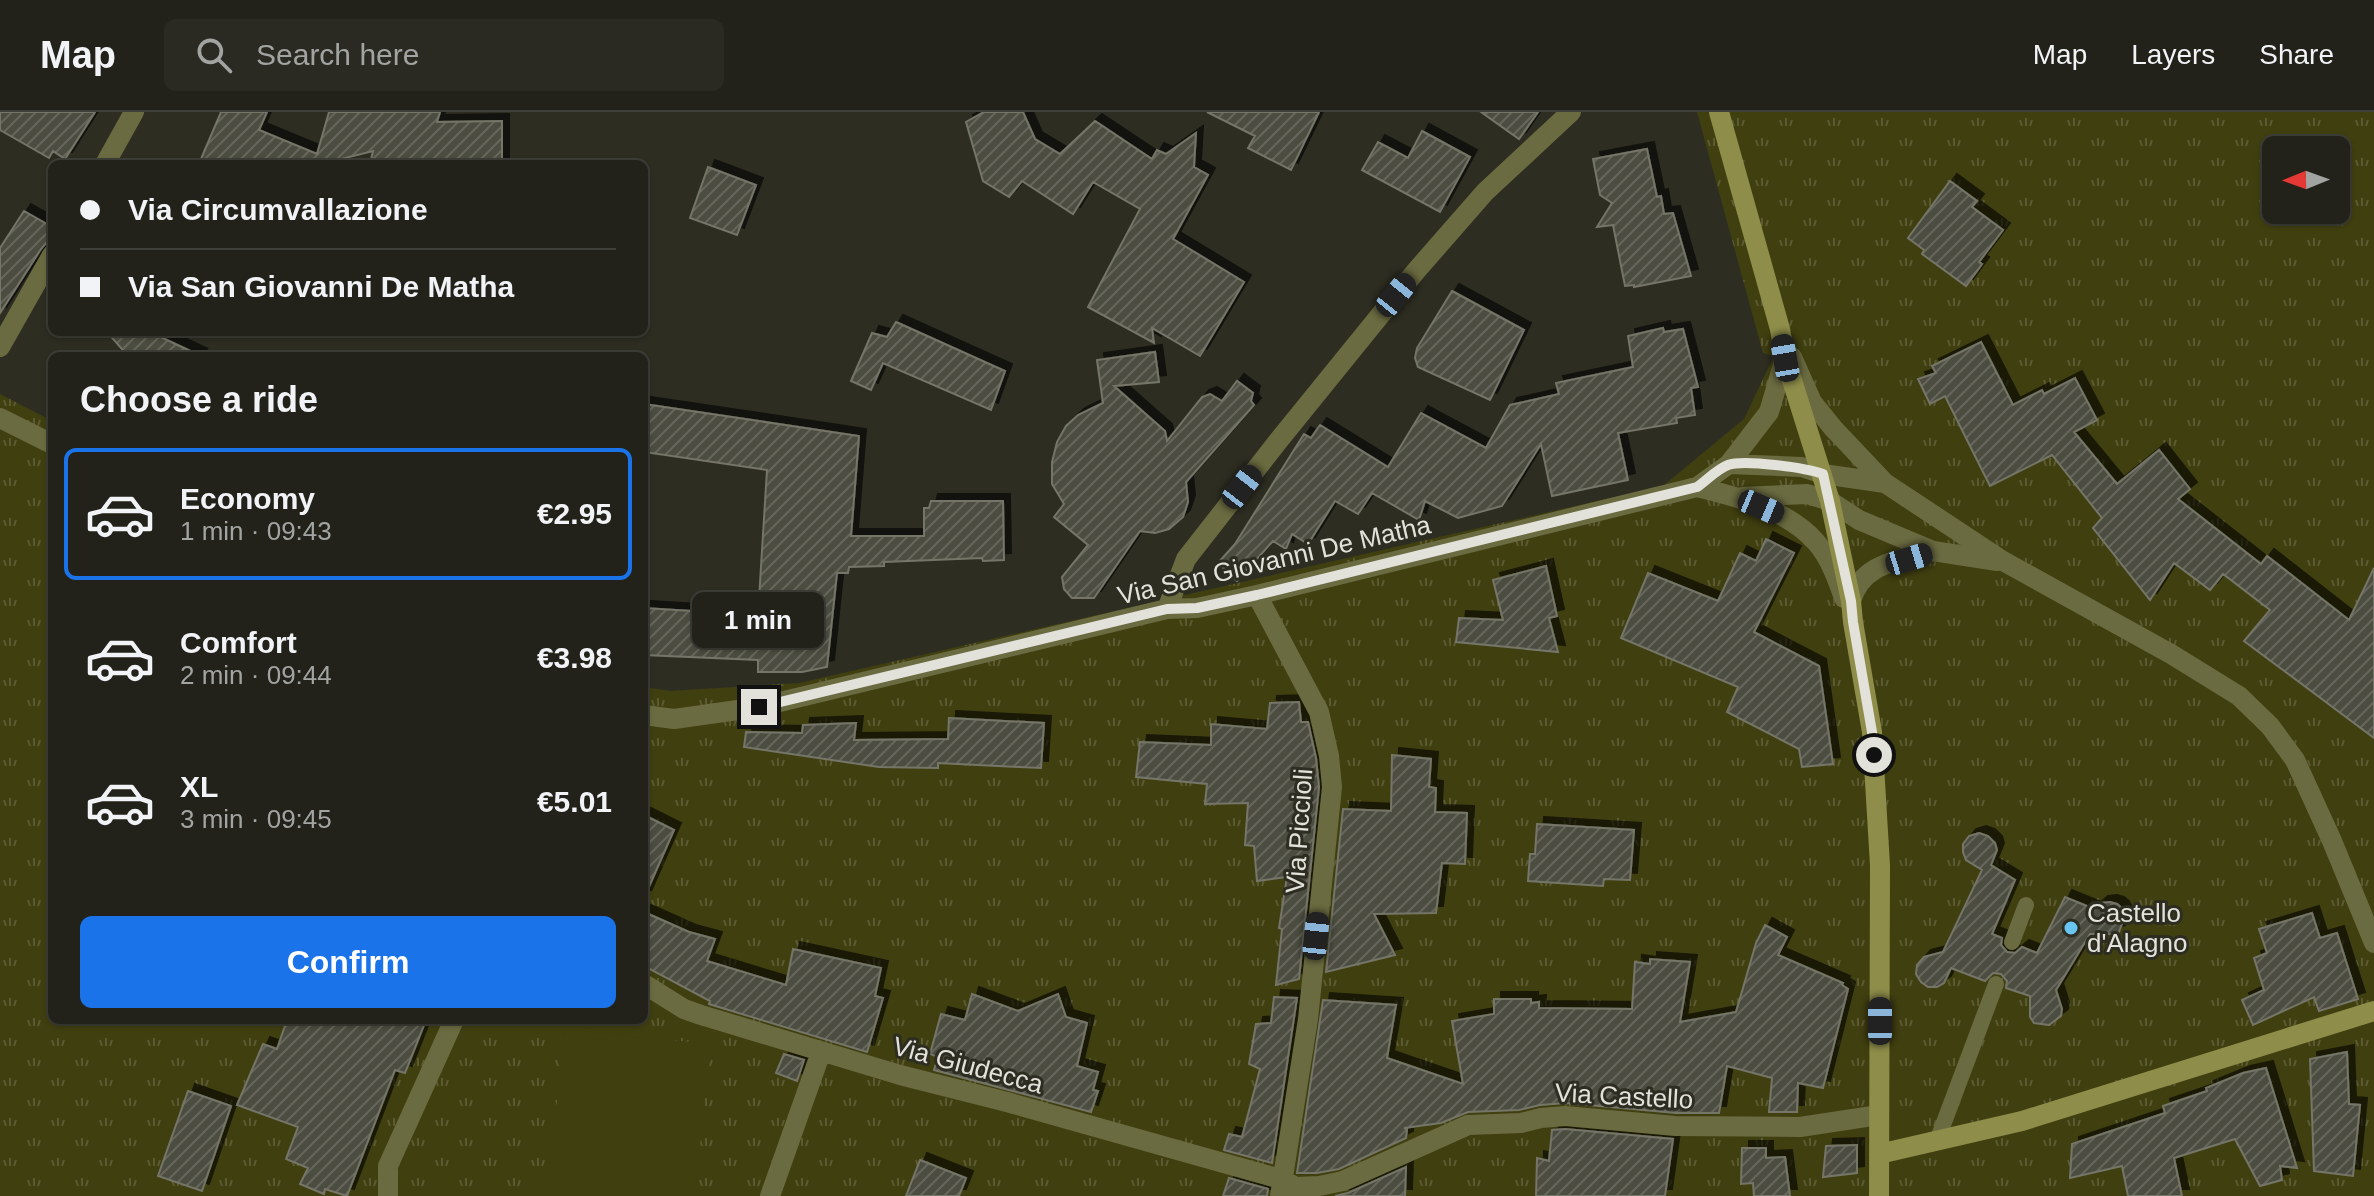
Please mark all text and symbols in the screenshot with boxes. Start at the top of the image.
search box [164,19,724,91]
icon: search [192,33,236,77]
text: Map [40,34,116,76]
text: Search here [256,38,419,71]
text: Map [2033,39,2087,70]
text: Layers [2131,39,2215,70]
text: Share [2259,39,2334,70]
north arrow [2262,136,2350,224]
map controls [2262,136,2350,224]
text: Via Circumvallazione [128,193,428,226]
car [1372,269,1420,321]
text: Via San Giovanni De Matha [128,270,514,303]
car [1769,332,1801,384]
text: Choose a ride [80,379,318,420]
car [1218,461,1266,513]
icon: car [84,478,156,550]
text: Economy [180,482,315,515]
car [1734,487,1788,527]
text: €2.95 [537,497,612,530]
street label: Via San Giovanni De Matha [1115,509,1434,611]
text: 1 min · 09:43 [180,516,332,546]
car [1883,541,1935,577]
callout: 1 min [693,591,825,647]
text: 1 min [724,605,792,635]
icon: car [84,622,156,694]
text: Comfort [180,626,297,659]
text: €3.98 [537,641,612,674]
text: 2 min · 09:44 [180,660,332,690]
route end [741,689,777,725]
route start [1856,737,1892,773]
icon: car [84,766,156,838]
street label: Via Piccioli [1280,767,1318,895]
text: XL [180,770,218,803]
text: €5.01 [537,785,612,818]
text: 3 min · 09:45 [180,804,332,834]
place label: Castello d'Alagno [2087,898,2187,958]
car [1302,911,1330,961]
button: Confirm [80,916,616,1008]
marker: Castello d'Alagno [2062,919,2080,937]
car [1868,997,1892,1045]
street label: Via Giudecca [890,1031,1047,1100]
street label: Via Castello [1554,1077,1694,1115]

